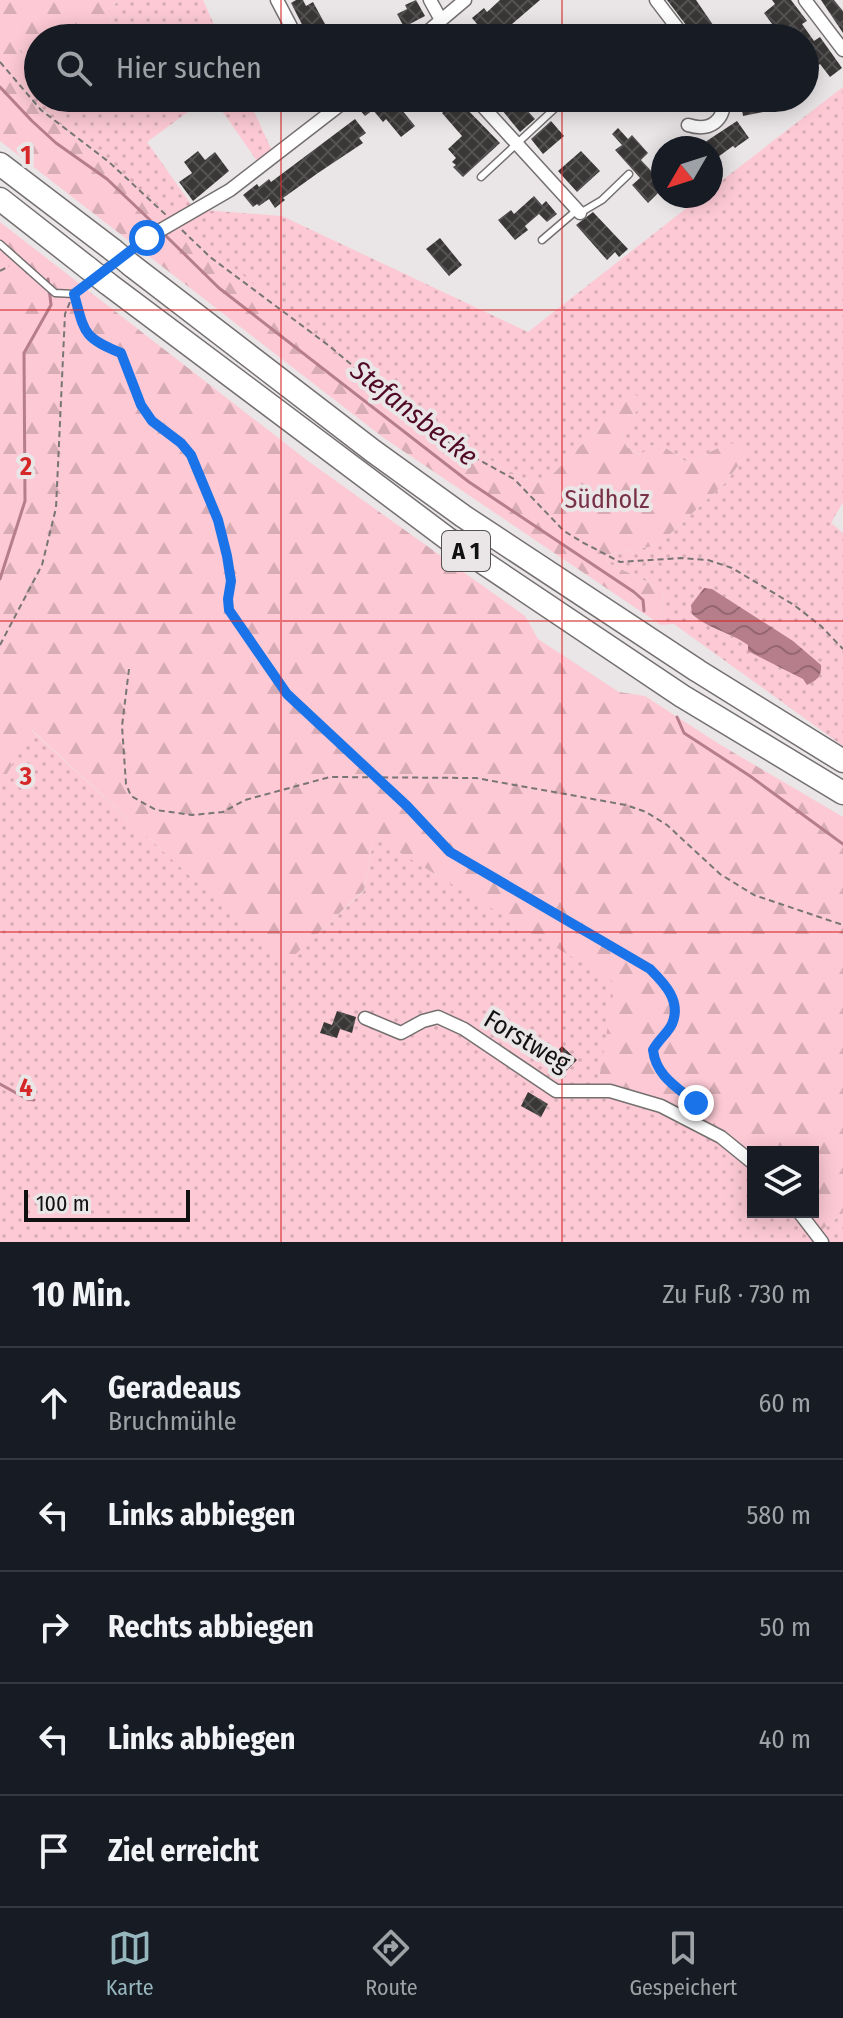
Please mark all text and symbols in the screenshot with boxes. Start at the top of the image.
search box [24,24,819,112]
icon: search [52,46,96,90]
text: Hier suchen [116,50,262,86]
north arrow [651,136,723,208]
text: 1 [21,140,32,171]
route start [129,220,165,256]
water label: Stefansbecke [343,353,484,473]
text: 2 [19,451,32,482]
park label: Südholz [564,484,650,515]
road number: A 1 [442,531,490,571]
text: 3 [19,761,32,792]
street label: Forstweg [478,1003,576,1079]
text: 4 [19,1072,33,1103]
route end [678,1085,714,1121]
map controls [747,1146,819,1218]
button: layers [747,1146,819,1218]
scale bar [24,1186,190,1222]
text: 100 m [36,1190,90,1217]
text: 10 Min. [32,1274,131,1315]
text: Zu Fuß · 730 m [662,1279,811,1310]
text: Geradeaus [108,1370,241,1406]
icon: ahead [32,1381,76,1425]
text: 60 m [758,1388,811,1419]
text: Bruchmühle [108,1406,237,1437]
icon: left [32,1493,76,1537]
text: Links abbiegen [108,1497,296,1533]
text: 580 m [746,1500,811,1531]
icon: right [32,1605,76,1649]
text: Rechts abbiegen [108,1609,314,1645]
text: 50 m [759,1612,811,1643]
icon: left [32,1717,76,1761]
text: Links abbiegen [108,1721,296,1757]
text: 40 m [759,1724,811,1755]
icon: arrive [32,1829,76,1873]
text: Ziel erreicht [108,1833,259,1869]
tab: Karte [106,1926,154,2001]
tab: Route [365,1926,418,2001]
tab: Gespeichert [629,1926,737,2001]

